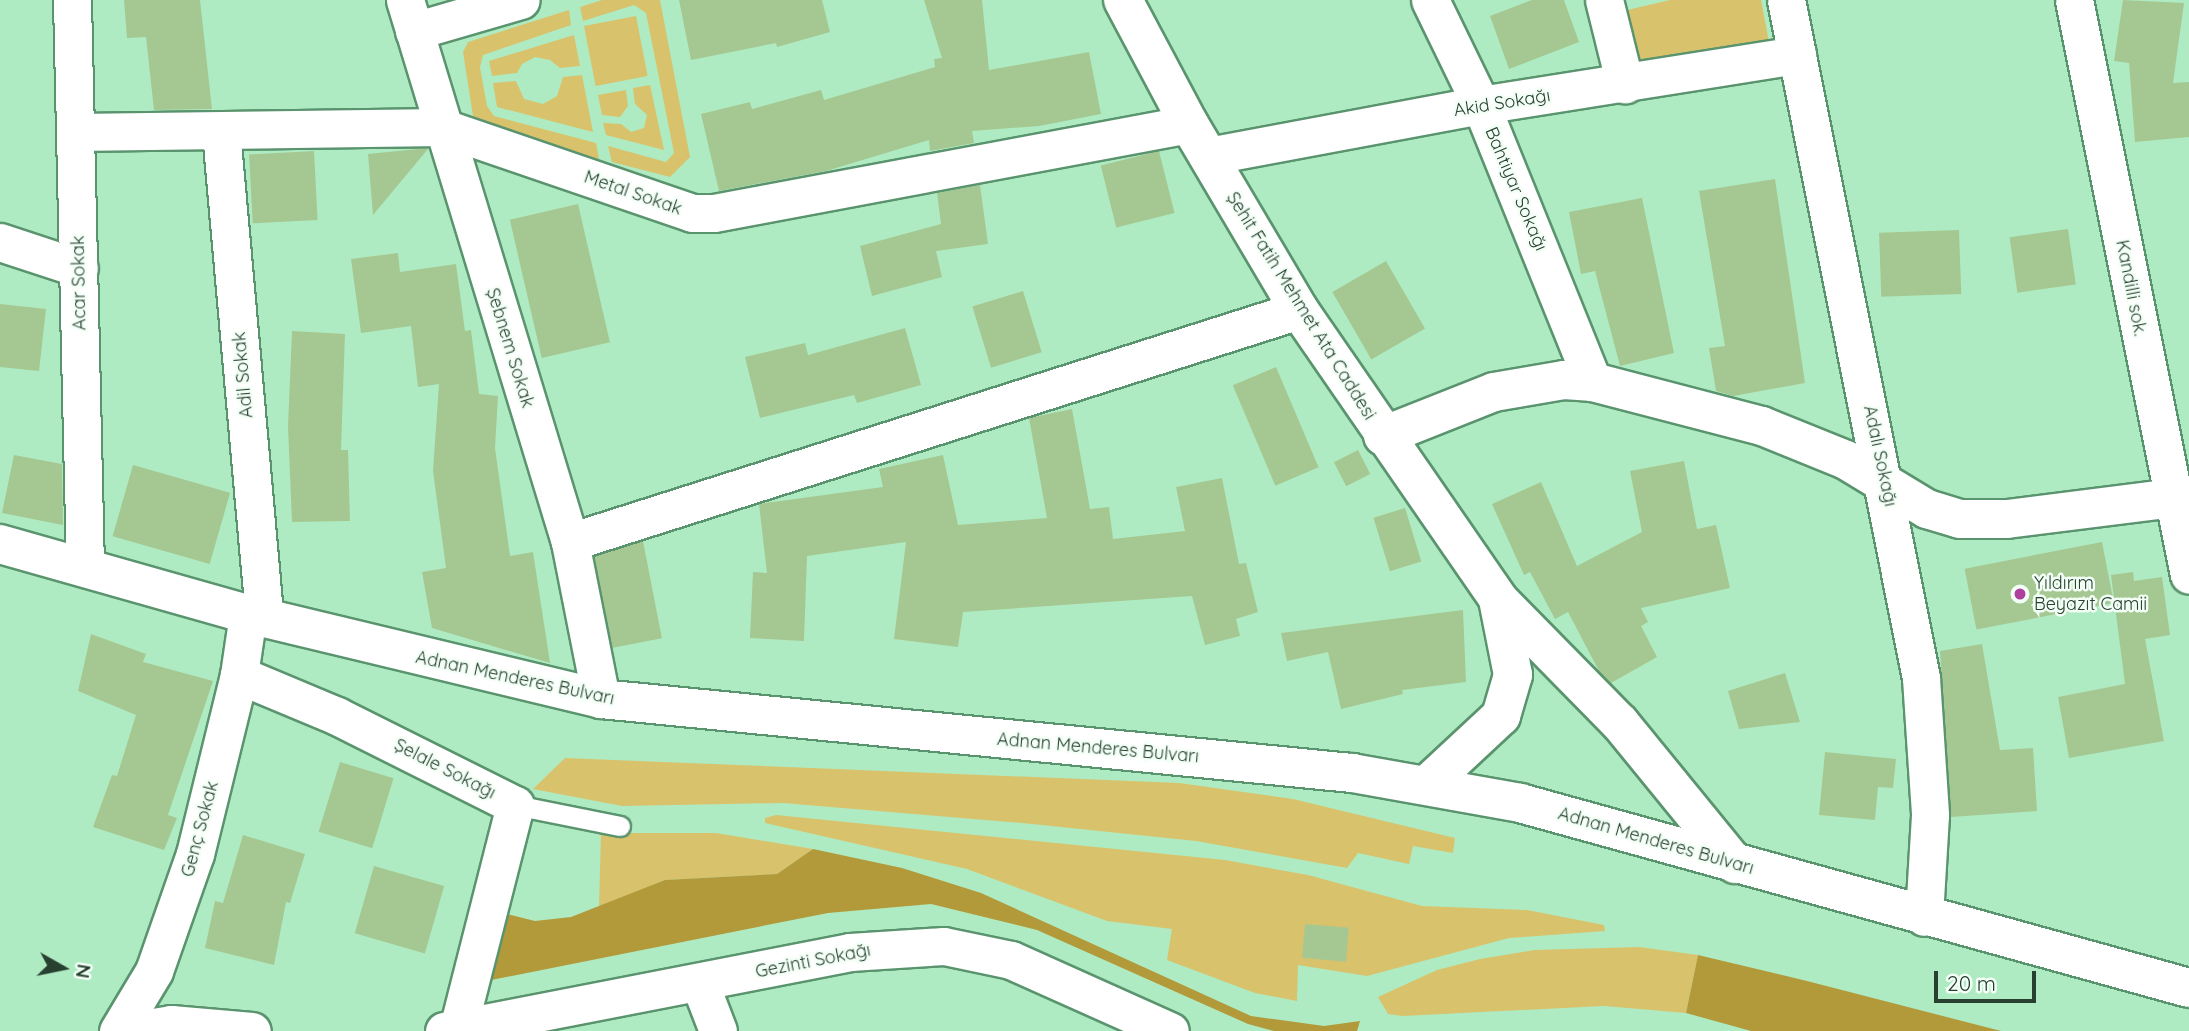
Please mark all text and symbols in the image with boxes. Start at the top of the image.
street label: Akid Sokağı [1452,85,1552,121]
street label: Bahtiyar Sokağı [1480,124,1552,254]
street label: Metal Sokak [581,166,685,220]
street label: Şehit Fatih Mehmet Ata Caddesi [1222,188,1380,424]
street label: Acar Sokak [67,235,91,331]
street label: Kandilli sok. [2111,238,2151,338]
street label: Şebnem Sokak [482,285,538,411]
street label: Adil Sokak [228,331,258,419]
street label: Adalı Sokağı [1859,403,1901,509]
place label: Yıldırım Beyazıt Camii [2034,573,2147,616]
marker: Yıldırım Beyazıt Camii [2012,586,2028,602]
street label: Adnan Menderes Bulvarı [414,646,616,710]
street label: Adnan Menderes Bulvarı [996,728,1200,768]
street label: Şelale Sokağı [391,734,499,804]
street label: Genç Sokak [177,779,223,879]
street label: Adnan Menderes Bulvarı [1556,803,1756,879]
north arrow [28,933,98,1003]
street label: Gezinti Sokağı [754,939,872,983]
scale bar [1937,958,2038,1002]
text: N [71,963,97,980]
text: 20 m [1947,970,1996,996]

